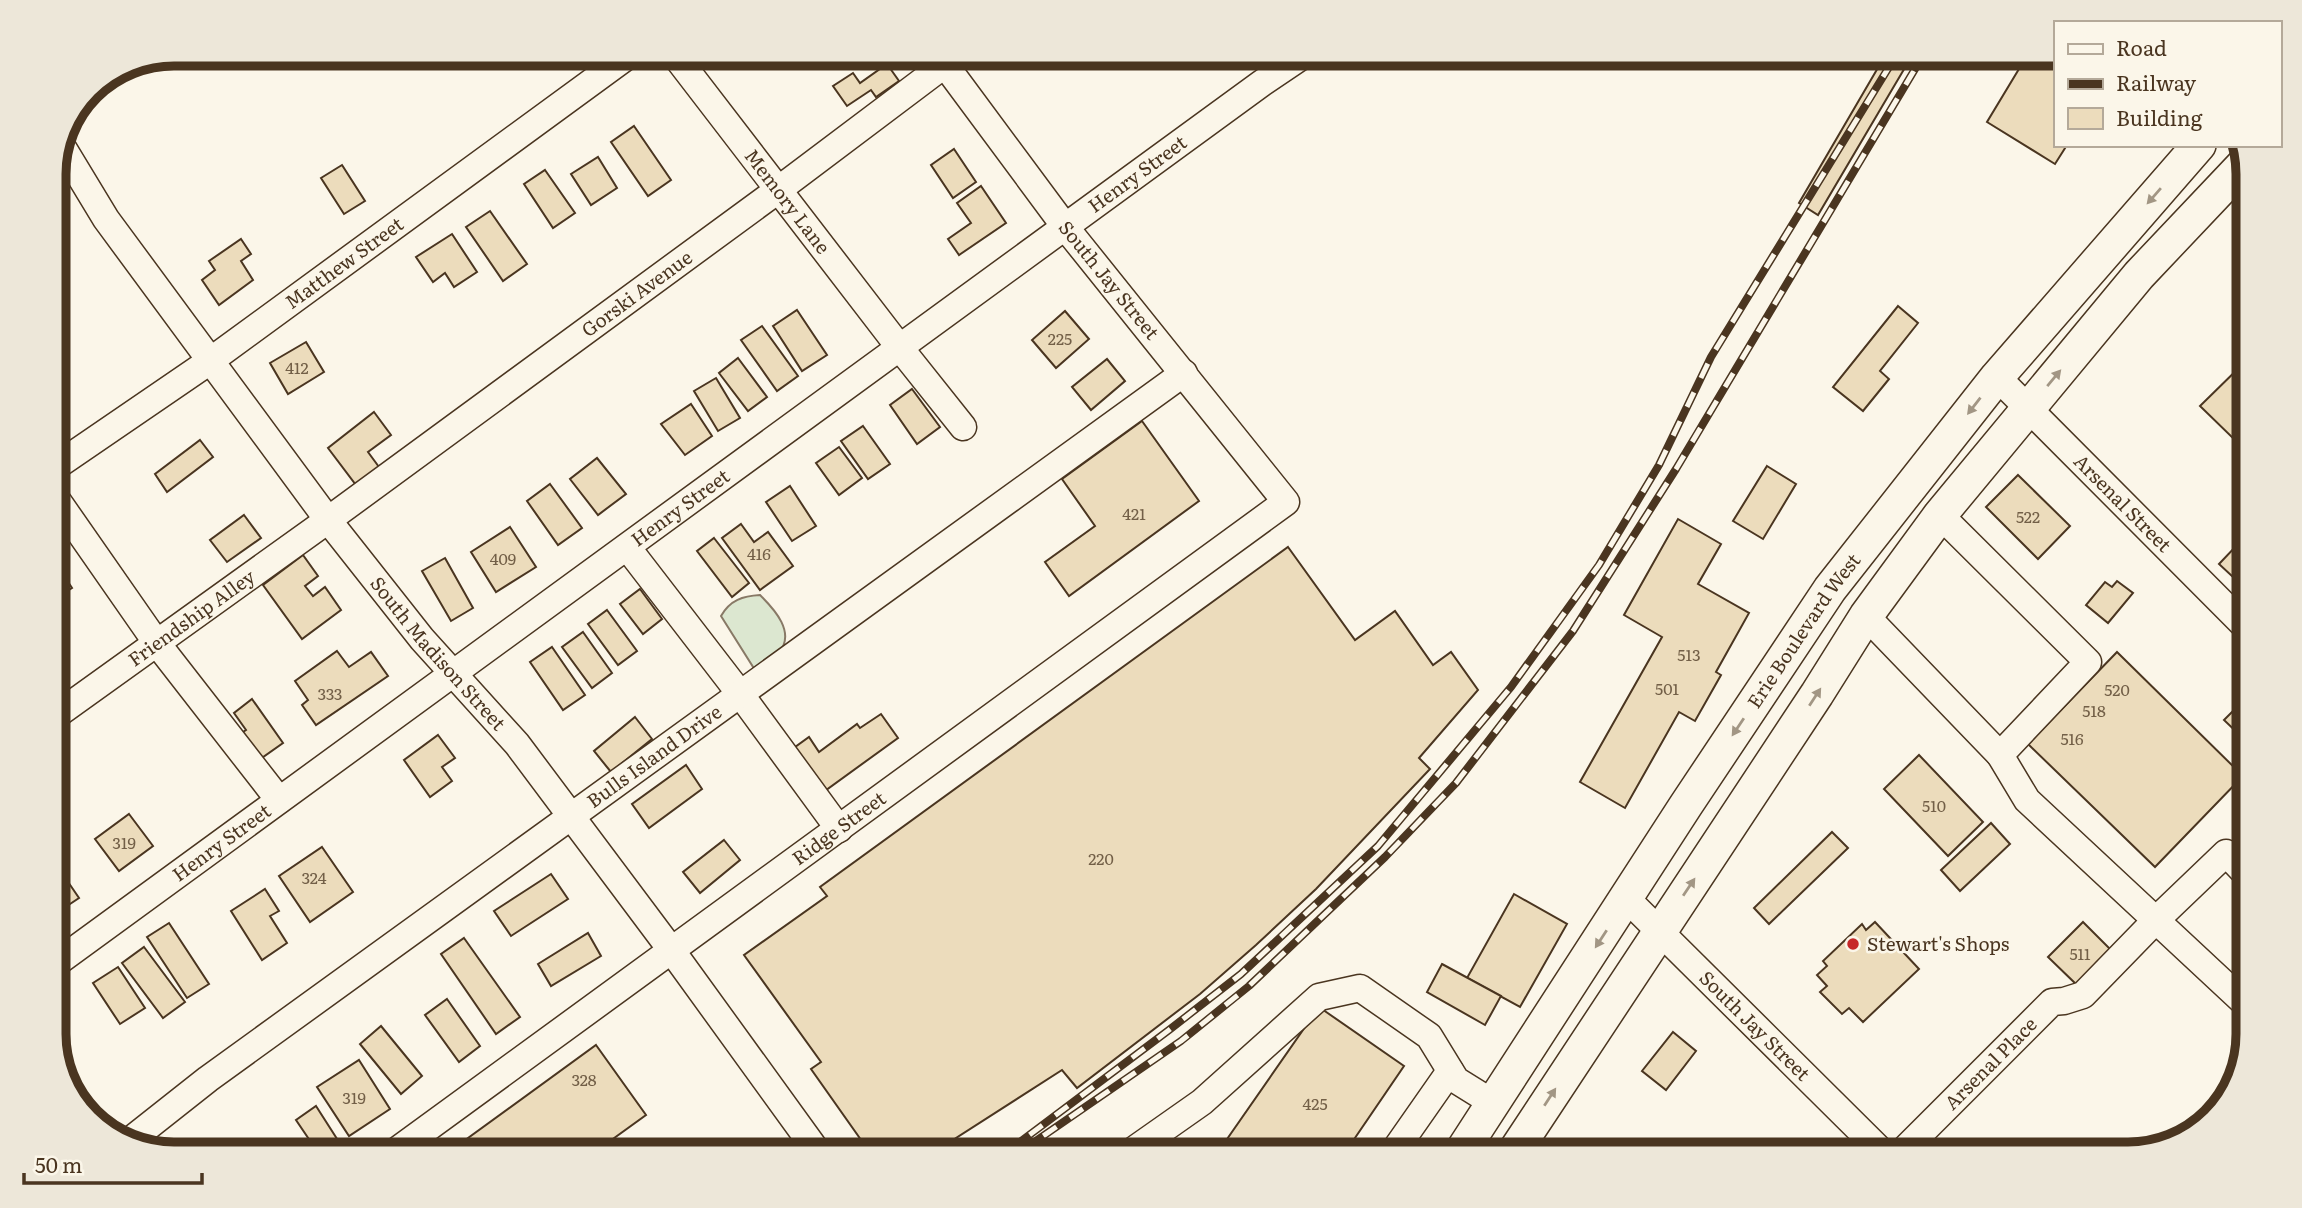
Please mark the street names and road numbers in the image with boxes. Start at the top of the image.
street label: Henry Street [1082,127,1192,219]
street label: Memory Lane [739,142,838,259]
street label: Matthew Street [279,209,409,315]
street label: South Jay Street [1053,214,1167,345]
street label: Gorski Avenue [575,243,698,343]
street label: Arsenal Street [2068,447,2179,558]
street label: Henry Street [624,461,735,552]
street label: Erie Boulevard West [1739,547,1866,713]
street label: Friendship Alley [122,562,260,672]
street label: South Madison Street [365,570,513,736]
street label: Bulls Island Drive [580,697,727,814]
street label: Ridge Street [785,783,891,871]
street label: Henry Street [166,796,276,887]
street label: South Jay Street [1694,964,1817,1087]
street label: Arsenal Place [1937,1010,2043,1116]

